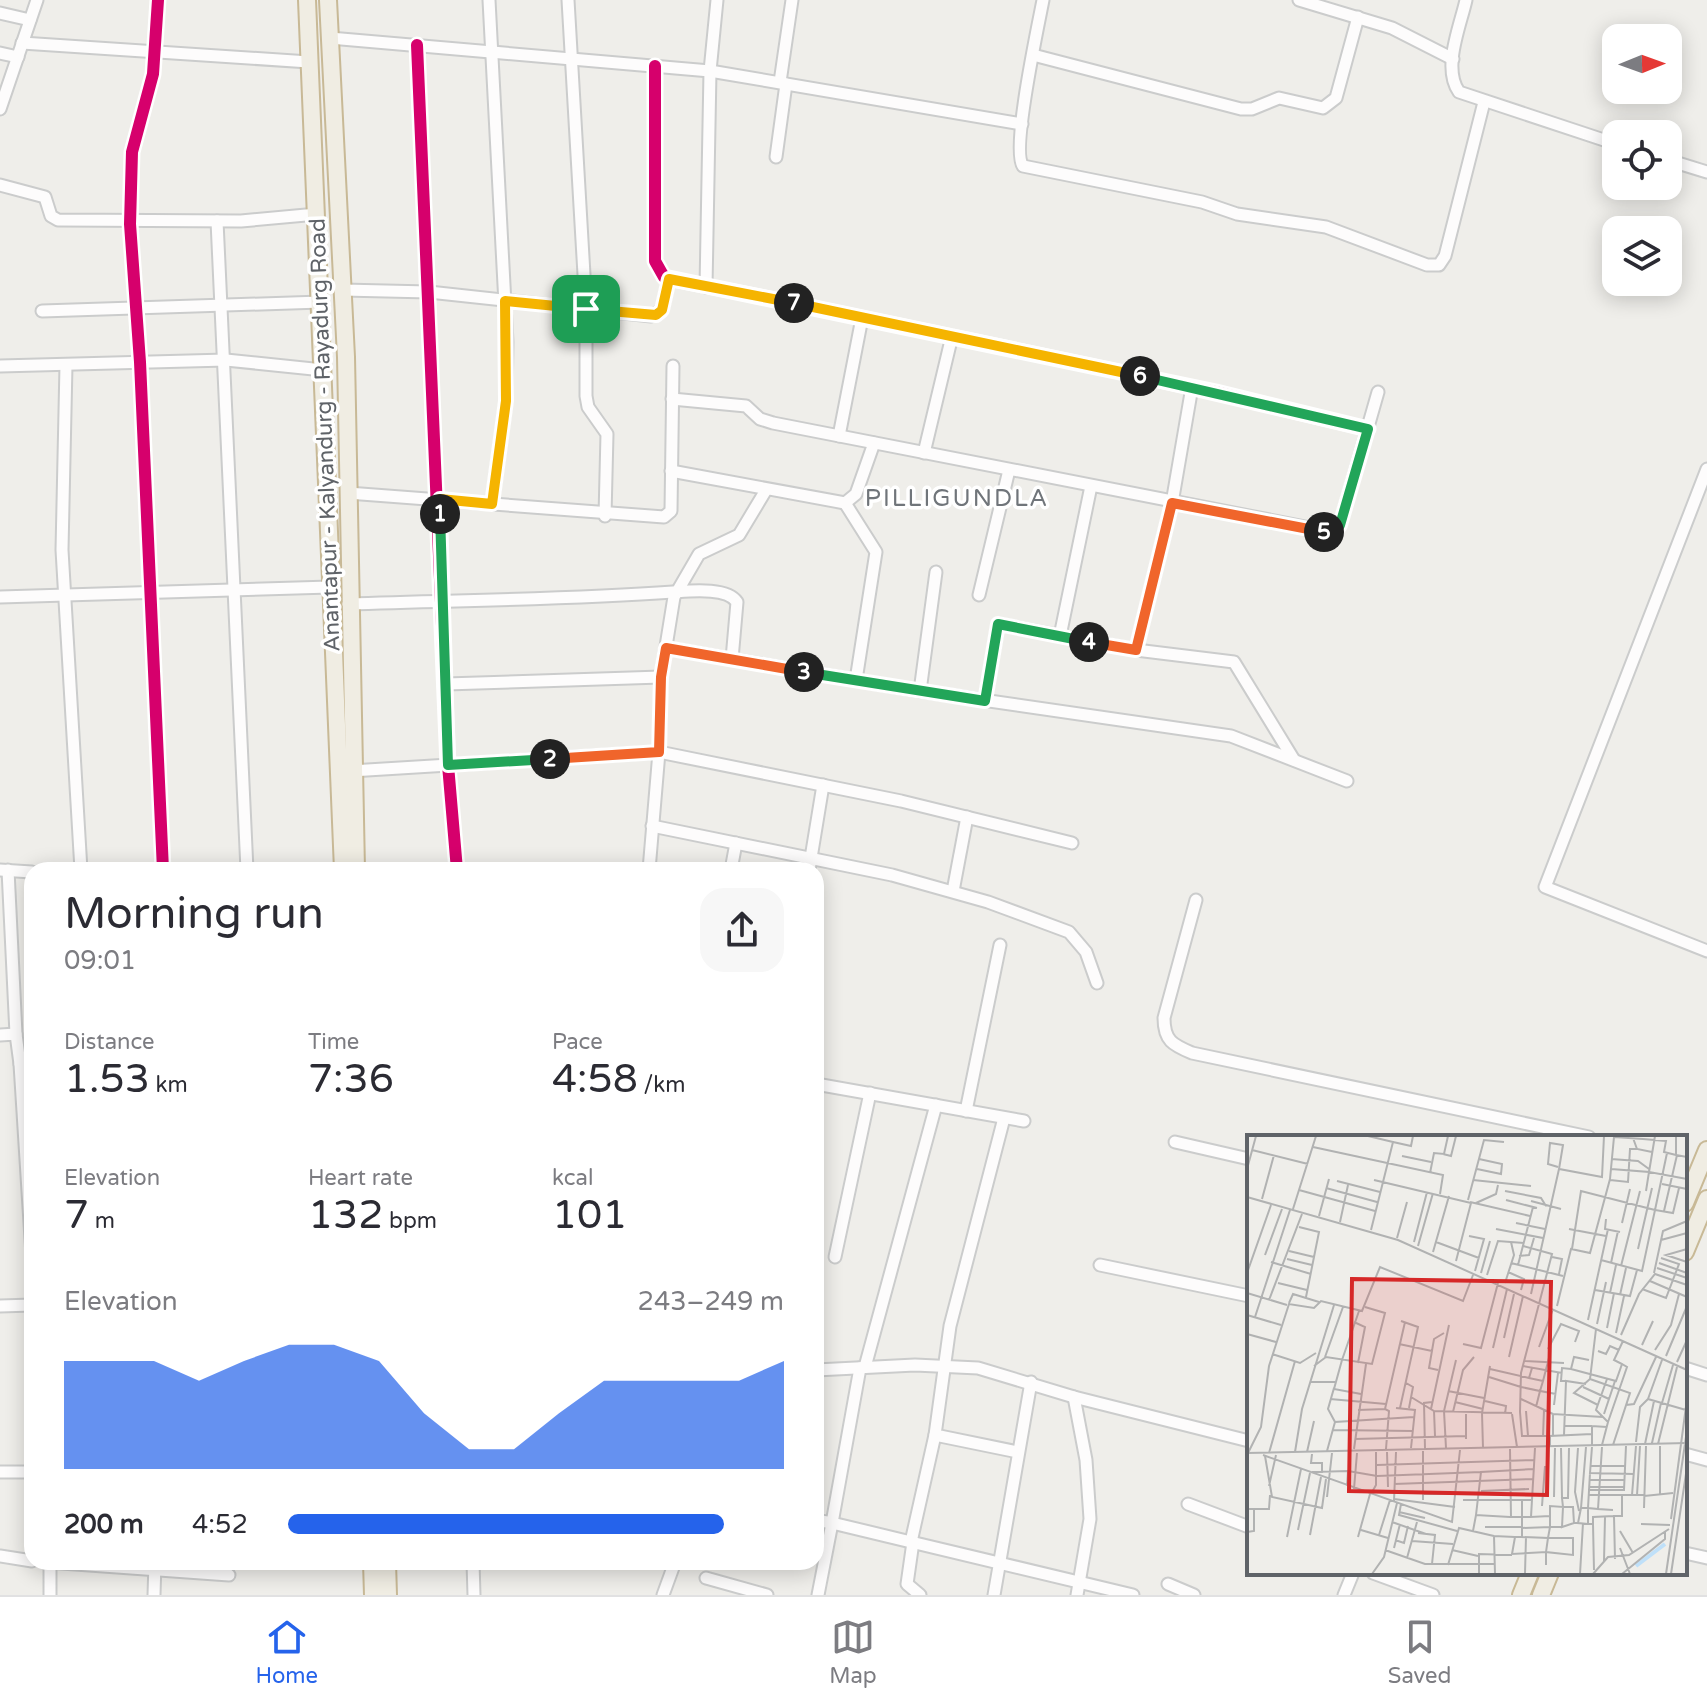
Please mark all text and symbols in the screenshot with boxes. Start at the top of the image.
north arrow [1602,24,1682,104]
map controls [1602,24,1682,296]
button: locate [1602,120,1682,200]
button: layers [1602,216,1682,296]
street label: Anantapur - Kalyandurg - Rayadurg Road [304,218,346,652]
pin [552,275,620,343]
pin: 7 [774,283,814,323]
icon: arrive [564,287,608,331]
text: 7 [787,290,801,316]
pin: 6 [1120,356,1160,396]
text: 6 [1133,363,1147,389]
district label: PILLIGUNDLA [865,484,1049,513]
pin: 1 [420,494,460,534]
text: 1 [433,501,447,527]
pin: 5 [1304,512,1344,552]
text: 5 [1317,519,1331,545]
pin: 4 [1069,622,1109,662]
text: 4 [1082,629,1096,655]
pin: 3 [784,652,824,692]
text: 3 [797,659,811,685]
pin: 2 [530,739,570,779]
text: 2 [543,746,557,772]
text: Morning run [64,888,324,941]
button: share [700,888,784,972]
text: 09:01 [64,945,136,976]
text: Distance [64,1029,155,1055]
text: Time [308,1029,359,1055]
text: Pace [552,1029,603,1055]
text: 1.53 [64,1055,150,1103]
text: 7:36 [308,1055,394,1103]
text: 4:58 [552,1055,638,1103]
text: km [150,1072,188,1098]
text: /km [638,1072,685,1098]
inset map [1247,1135,1687,1575]
text: Elevation [64,1165,160,1191]
text: Heart rate [308,1165,413,1191]
text: kcal [552,1165,593,1191]
text: 7 [64,1191,89,1239]
text: 132 [308,1191,383,1239]
text: 101 [552,1191,627,1239]
text: m [89,1208,115,1234]
text: bpm [383,1208,437,1234]
text: Elevation [64,1286,178,1317]
text: 243–249 m [638,1286,784,1317]
text: 200 m [64,1509,144,1540]
text: 4:52 [192,1509,248,1540]
tab: Home [256,1615,318,1689]
tab: Map [829,1615,877,1689]
tab: Saved [1388,1615,1451,1689]

